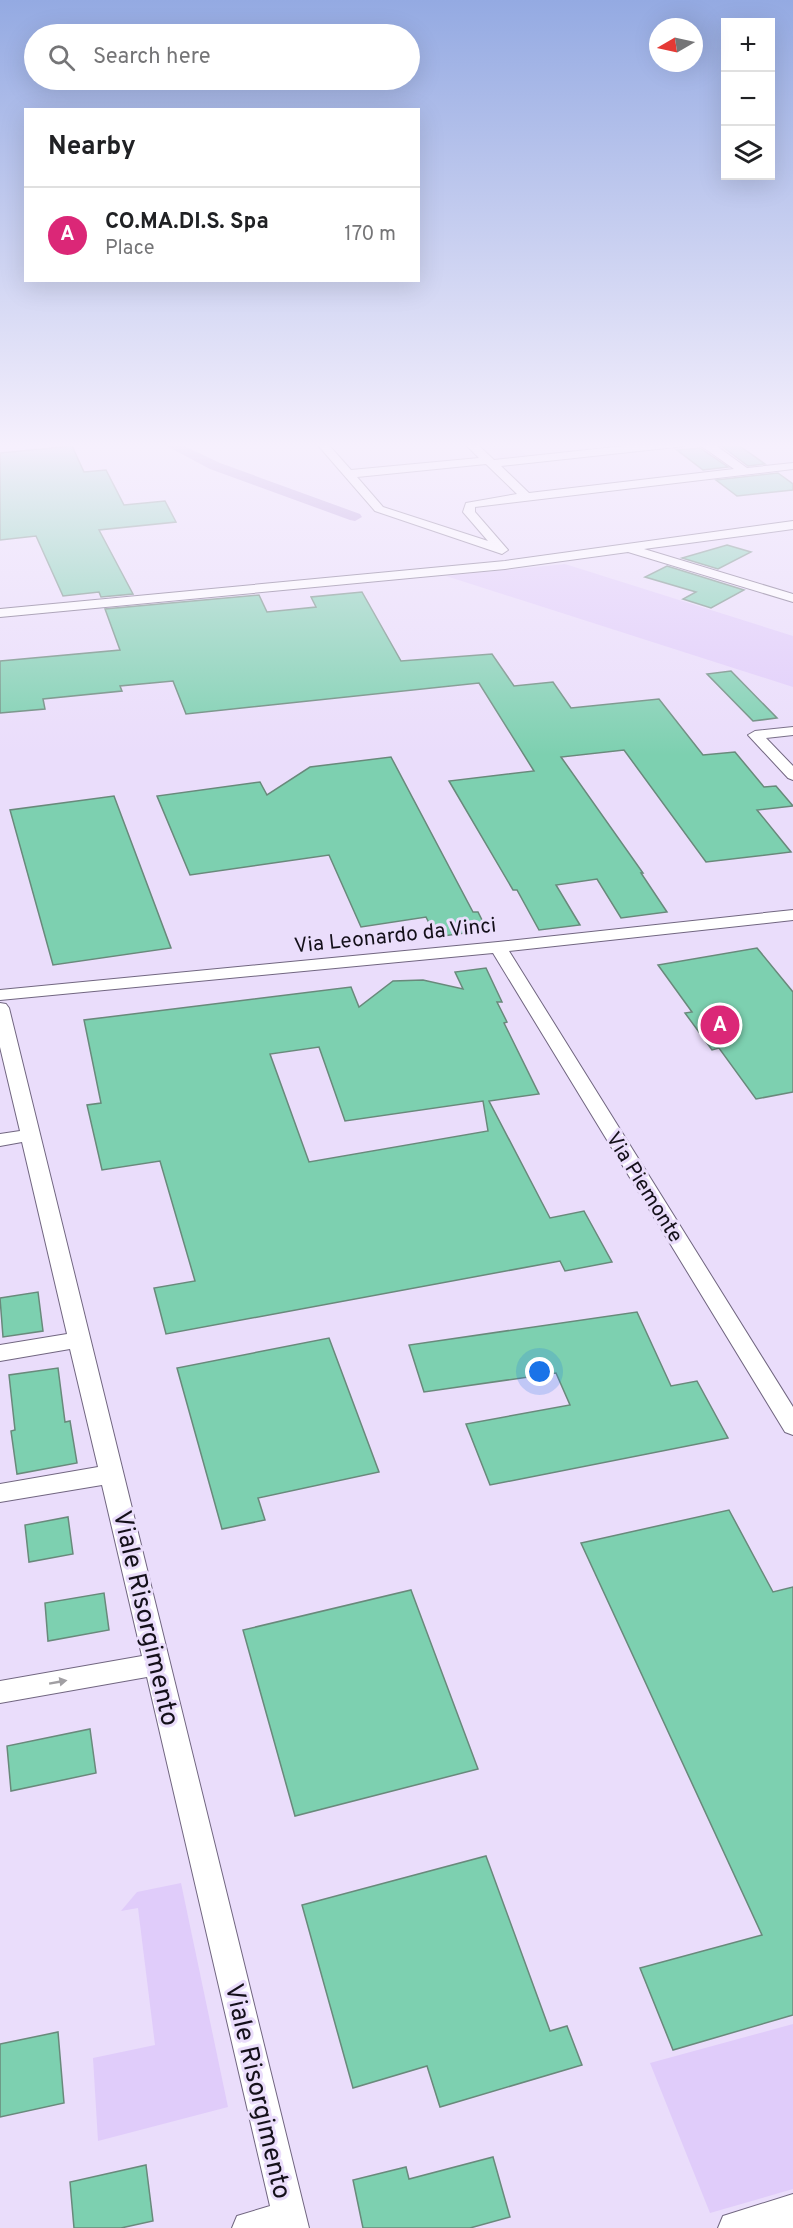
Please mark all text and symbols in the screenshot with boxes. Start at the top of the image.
north arrow [649,18,703,72]
map controls [721,18,775,180]
button: + [721,18,775,72]
search box [24,24,420,90]
icon: search [45,41,78,74]
text: Search here [93,44,211,71]
button: − [721,72,775,126]
button: layers [721,126,775,180]
text: Nearby [48,131,136,164]
text: CO.MA.DI.S. Spa [105,209,269,236]
text: A [60,222,75,248]
text: 170 m [344,222,396,248]
text: Place [105,236,155,262]
street label: Via Leonardo da Vinci [293,912,498,961]
pin: A [700,1002,740,1048]
street label: Via Piemonte [599,1127,688,1248]
your location [525,1357,554,1386]
street label: Viale Risorgimento [104,1508,185,1729]
one-way arrow [48,1678,67,1687]
street label: Viale Risorgimento [216,1981,297,2202]

